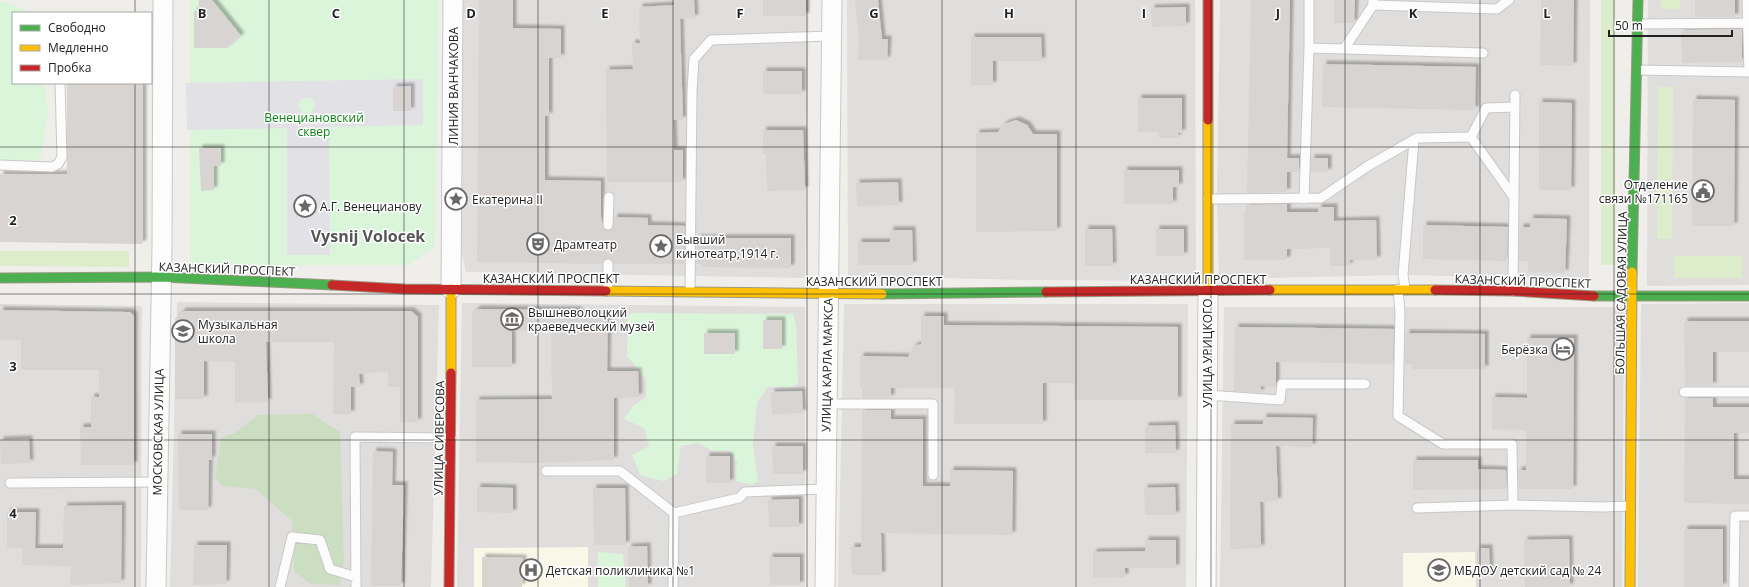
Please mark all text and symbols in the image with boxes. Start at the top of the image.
text: B [198,4,207,22]
text: C [332,4,340,22]
text: D [466,4,476,22]
text: E [601,4,609,22]
text: F [736,4,744,22]
text: G [869,4,879,22]
text: H [1004,4,1014,22]
text: I [1142,4,1146,22]
text: J [1275,4,1280,22]
text: K [1409,4,1418,22]
text: L [1543,4,1551,22]
legend [12,12,152,84]
scale bar [1609,12,1732,38]
text: 50 m [1615,17,1643,34]
text: Свободно [48,19,106,36]
street label: ЛИНИЯ ВАНЧАКОВА [445,26,462,145]
text: Медленно [48,39,108,56]
text: Пробка [48,59,91,76]
park label: Венециановский сквер [264,109,364,140]
place label: Отделение связи №171165 [1599,176,1688,207]
public building icon: Отделение связи №171165 [1690,178,1716,204]
place icon: Екатерина II [443,186,469,212]
place label: Екатерина II [472,191,543,208]
place icon: А.Г. Венецианову [292,193,318,219]
place label: А.Г. Венецианову [320,198,423,215]
text: 2 [9,211,17,229]
street label: БОЛЬШАЯ САДОВАЯ УЛИЦА [1611,211,1631,375]
district label: Vysnij Volocek [311,225,425,247]
theatre icon: Драмтеатр [525,231,551,257]
place label: Бывший кинотеатр,1914 г. [676,231,779,262]
place icon: Бывший кинотеатр,1914 г. [648,233,674,259]
place label: Драмтеатр [554,236,617,253]
street label: КАЗАНСКИЙ ПРОСПЕКТ [158,258,296,280]
street label: КАЗАНСКИЙ ПРОСПЕКТ [483,270,620,287]
street label: КАЗАНСКИЙ ПРОСПЕКТ [1454,270,1592,292]
street label: КАЗАНСКИЙ ПРОСПЕКТ [1130,271,1267,288]
street label: КАЗАНСКИЙ ПРОСПЕКТ [806,273,943,290]
street label: УЛИЦА КАРЛА МАРКСА [817,298,837,432]
street label: УЛИЦА УРИЦКОГО [1199,298,1216,408]
place label: Вышневолоцкий краеведческий музей [528,304,655,335]
museum icon: Вышневолоцкий краеведческий музей [499,306,525,332]
place label: Музыкальная школа [198,316,278,347]
school or university icon: Музыкальная школа [170,318,196,344]
hotel icon: Берёзка [1550,336,1576,362]
place label: Берёзка [1501,341,1548,358]
text: 3 [9,357,17,375]
street label: МОСКОВСКАЯ УЛИЦА [148,368,168,495]
street label: УЛИЦА СИВЕРСОВА [429,380,449,496]
text: 4 [9,504,17,522]
hospital icon: Детская поликлиника №1 [518,557,544,583]
school or university icon: МБДОУ детский сад № 24 [1426,557,1452,583]
place label: Детская поликлиника №1 [546,562,695,579]
place label: МБДОУ детский сад № 24 [1454,562,1601,579]

